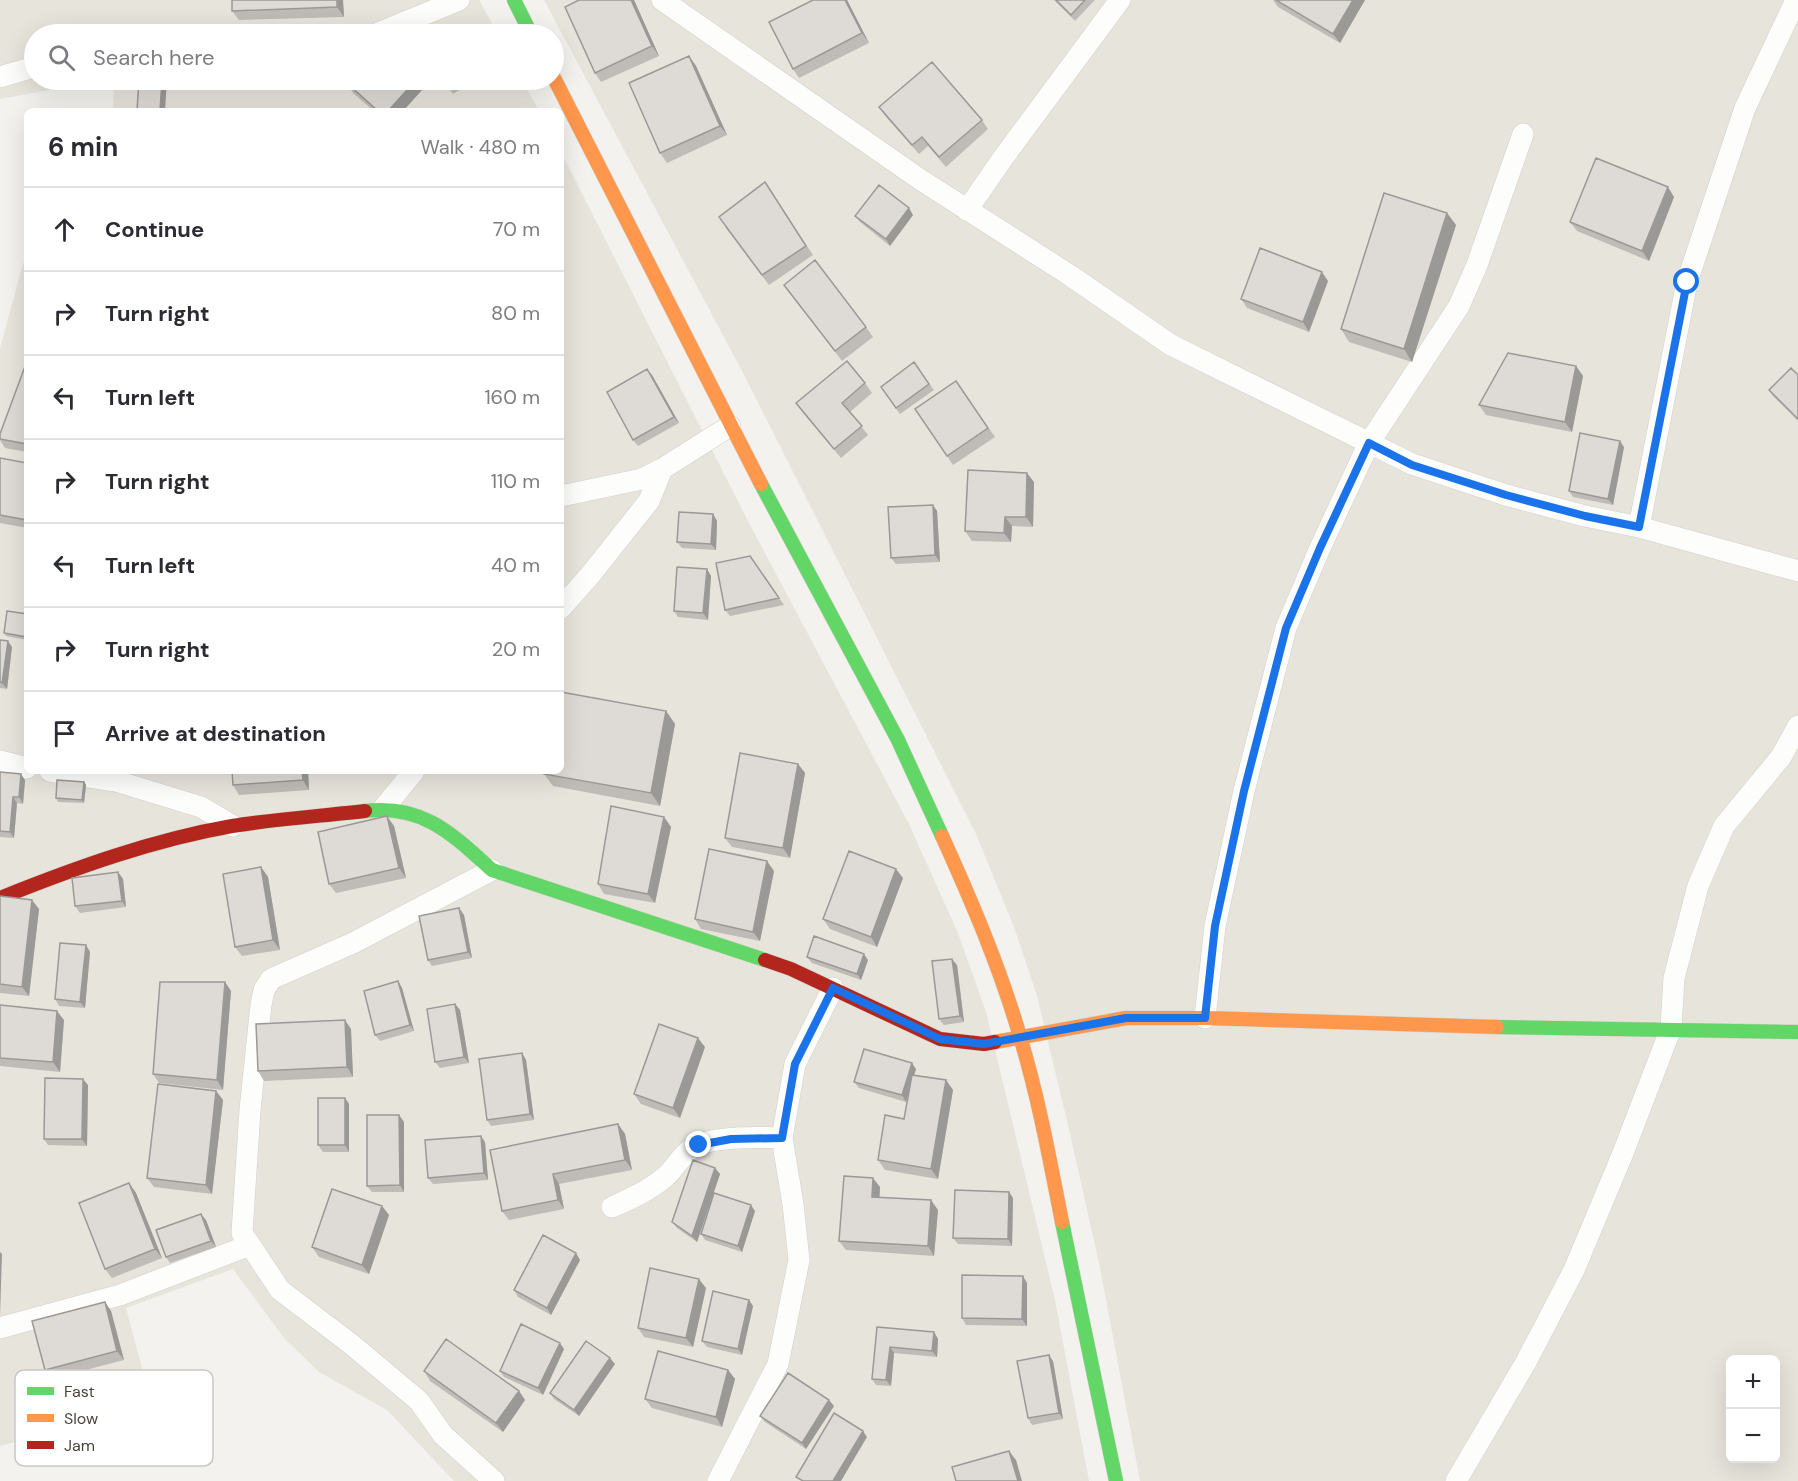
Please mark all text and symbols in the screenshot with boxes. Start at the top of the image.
search box [24,24,564,90]
icon: search [45,41,78,74]
text: Search here [93,43,214,72]
text: 6 min [48,130,118,164]
text: Walk · 480 m [420,134,540,160]
icon: ahead [48,213,81,246]
text: Continue [105,215,204,244]
text: 70 m [493,216,540,242]
route start [1673,268,1699,294]
icon: right [48,297,81,330]
text: Turn right [105,299,210,328]
text: 80 m [491,300,540,326]
icon: left [48,381,81,414]
text: Turn left [105,383,195,412]
text: 160 m [484,384,540,410]
icon: right [48,465,81,498]
text: Turn right [105,467,210,496]
text: 110 m [491,468,540,494]
icon: left [48,549,81,582]
text: Turn left [105,551,195,580]
text: 40 m [491,552,540,578]
icon: right [48,633,81,666]
text: Turn right [105,635,210,664]
text: 20 m [492,636,540,662]
icon: arrive [48,717,81,750]
text: Arrive at destination [105,719,326,748]
route end [685,1131,711,1157]
map controls [1726,1355,1780,1463]
button: + [1726,1355,1780,1409]
legend [15,1370,213,1466]
text: Fast [64,1381,95,1402]
text: Slow [64,1408,98,1429]
button: − [1726,1409,1780,1463]
text: Jam [64,1435,95,1456]

